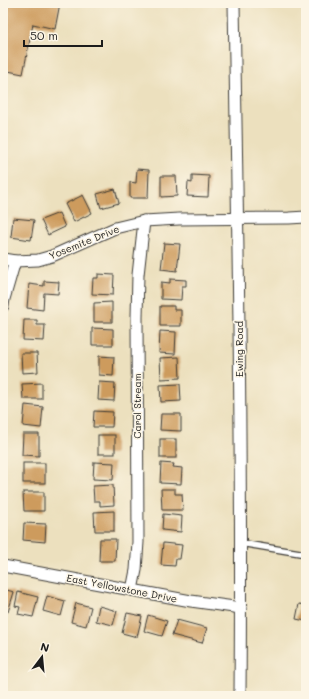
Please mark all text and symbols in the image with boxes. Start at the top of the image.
scale bar [24,22,102,48]
text: 50 m [30,27,58,43]
street label: Yosemite Drive [47,222,121,262]
street label: Ewing Road [232,321,246,377]
street label: Carol Stream [130,373,144,439]
street label: East Yellowstone Drive [65,570,179,606]
north arrow [22,637,62,677]
text: N [39,639,51,655]

